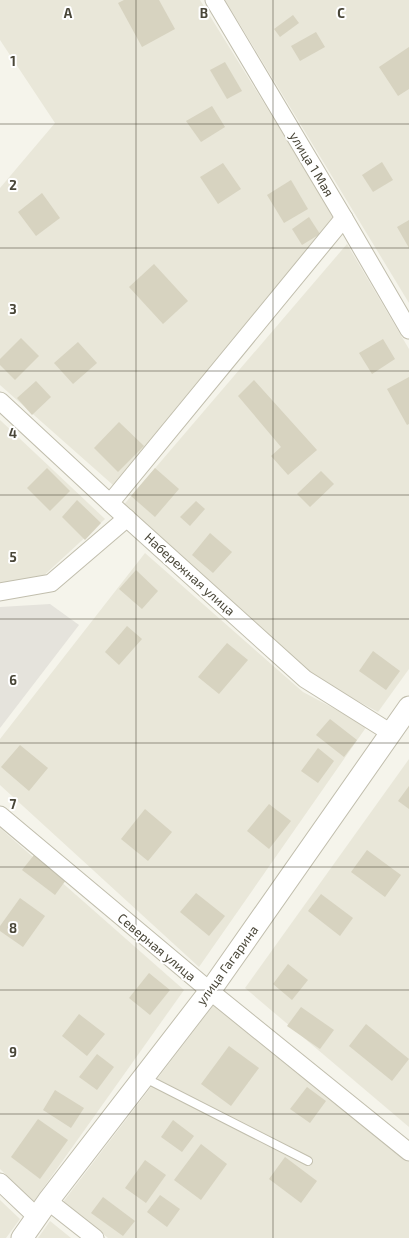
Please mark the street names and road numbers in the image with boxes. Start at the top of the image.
street label: улица 1 Мая [286,129,338,199]
street label: Набережная улица [141,529,239,619]
street label: Северная улица [115,910,199,984]
street label: улица Гагарина [193,922,261,1008]

